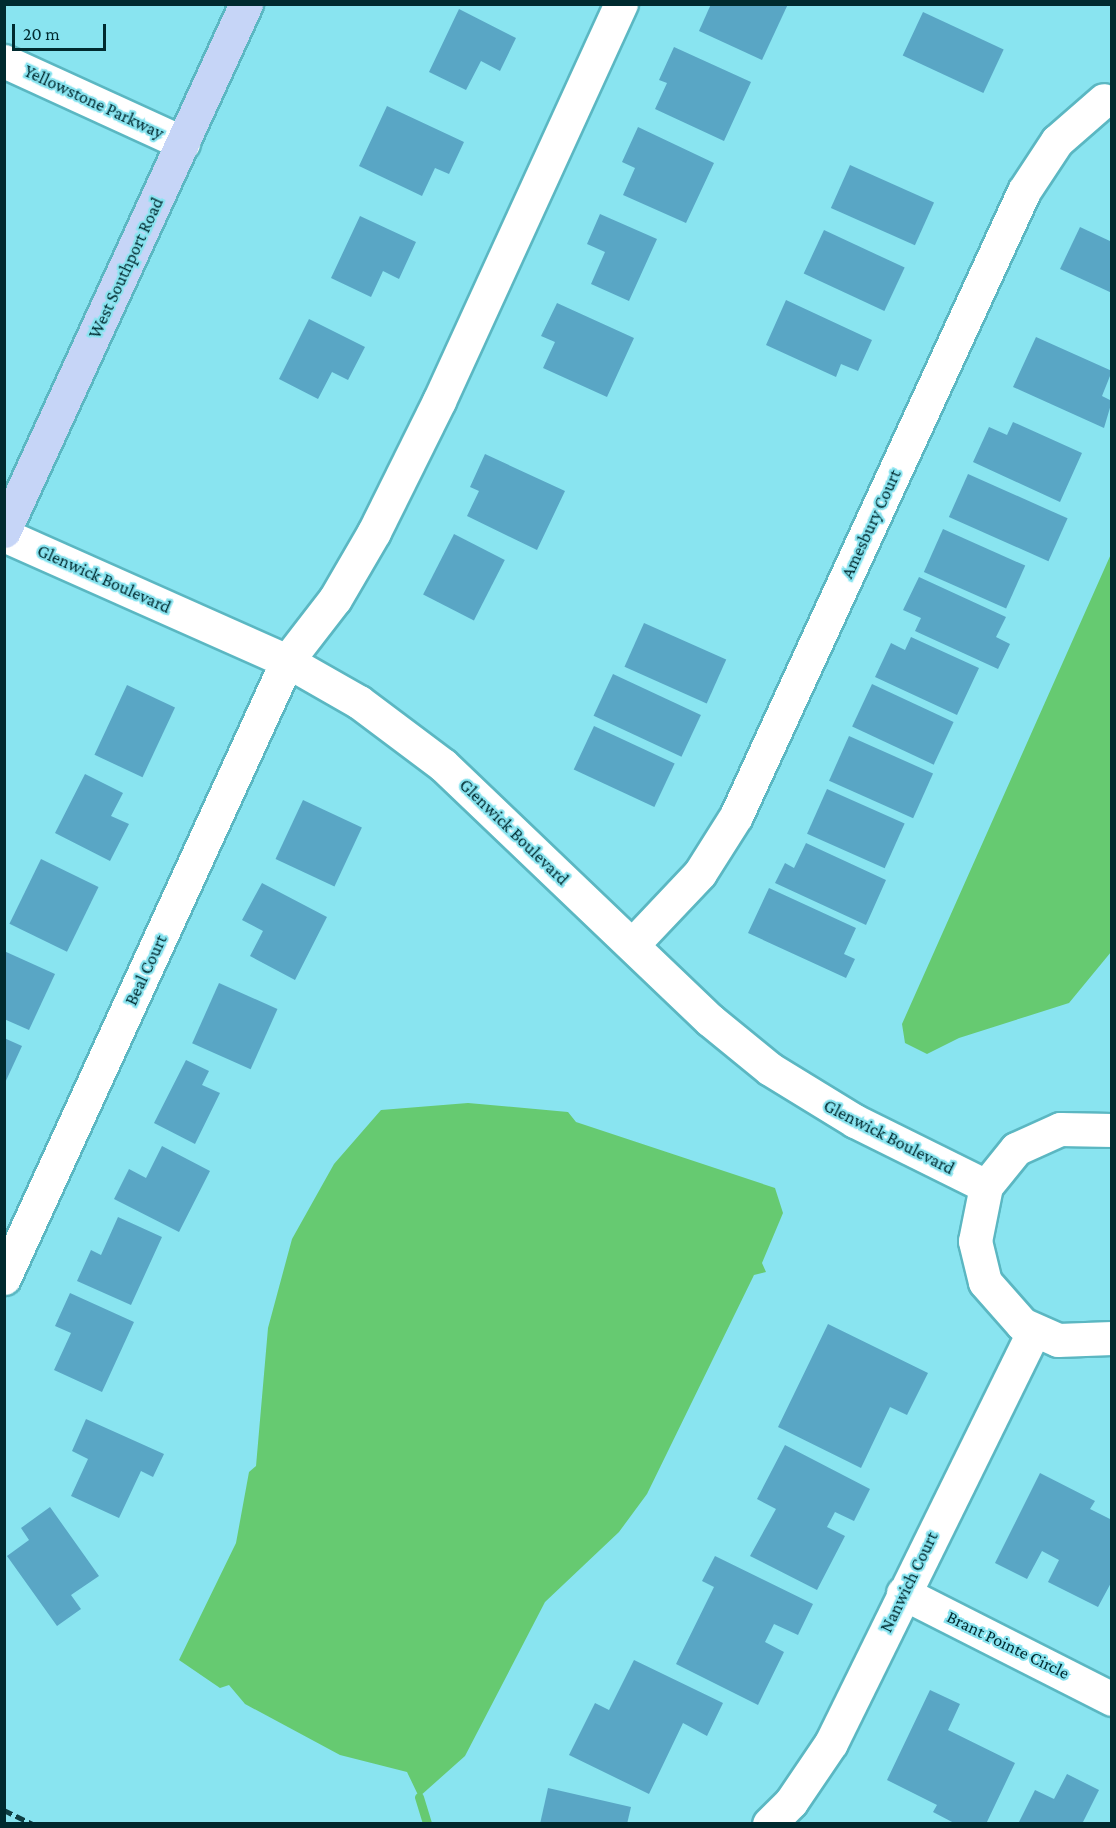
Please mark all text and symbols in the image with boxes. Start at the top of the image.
scale bar [15,12,110,50]
text: 20 m [23,24,60,44]
street label: Yellowstone Parkway [21,60,167,144]
street label: West Southport Road [84,194,168,342]
street label: Amesbury Court [836,466,906,582]
street label: Glenwick Boulevard [34,540,174,618]
street label: Glenwick Boulevard [455,774,573,890]
street label: Beal Court [120,931,172,1009]
street label: Glenwick Boulevard [820,1095,958,1179]
street label: Nanwich Court [875,1528,943,1636]
street label: Brant Pointe Circle [943,1606,1073,1684]

